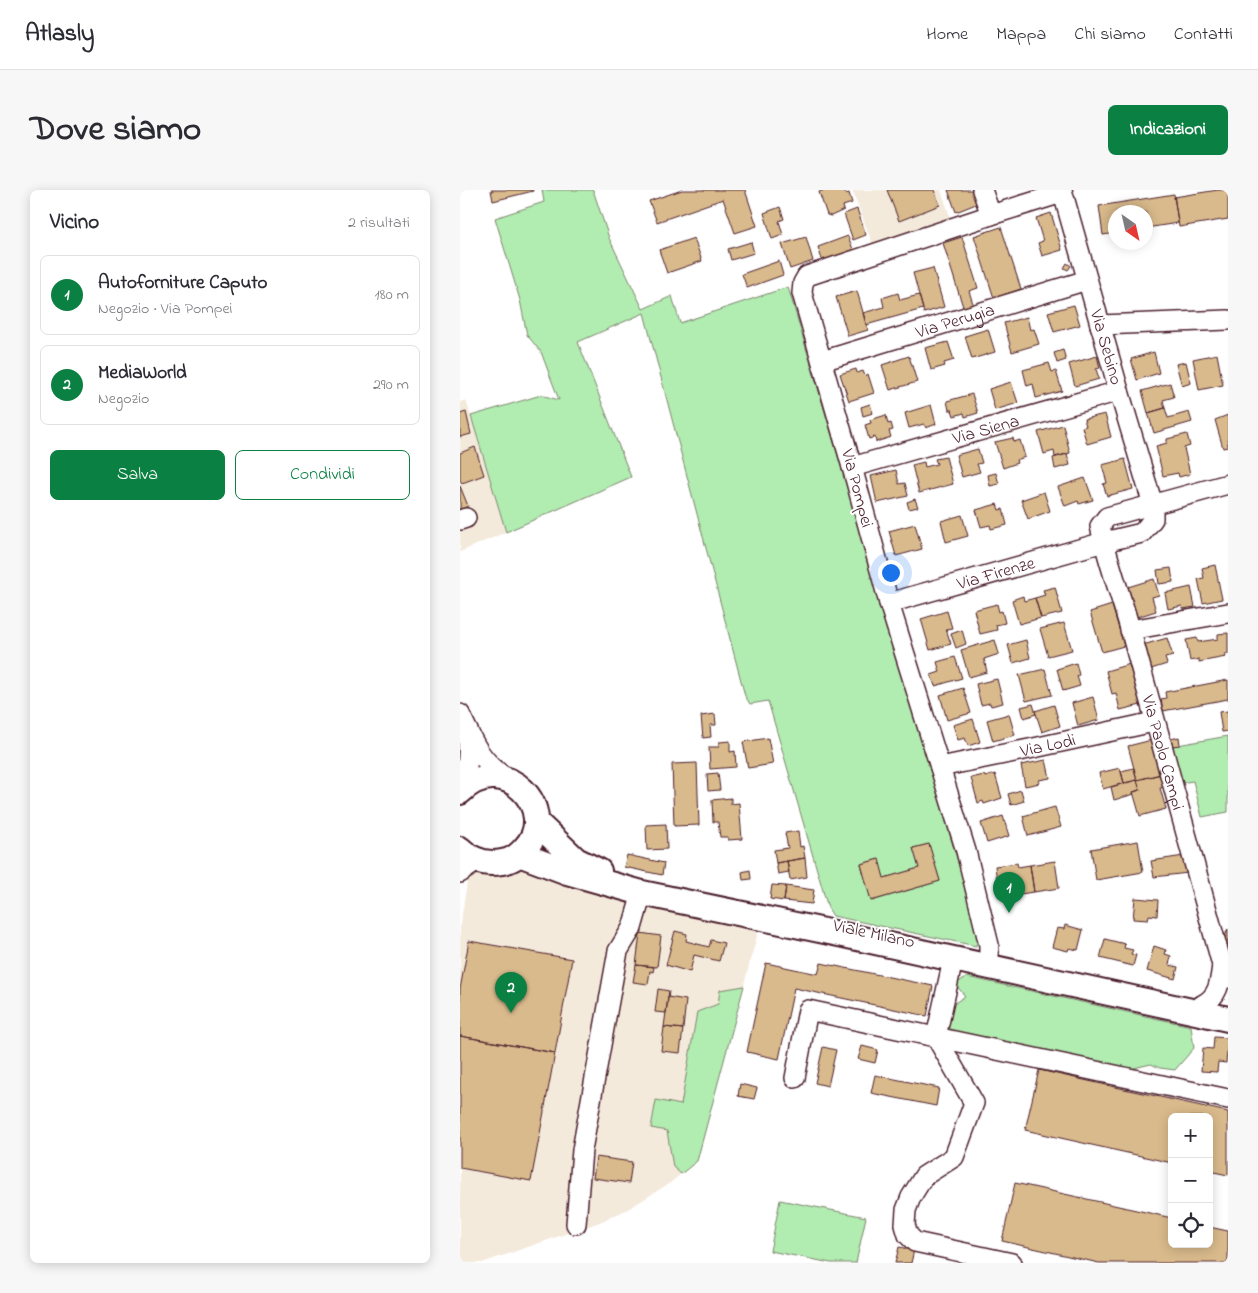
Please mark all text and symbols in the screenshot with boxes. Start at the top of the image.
text: Atlasly [25,17,94,52]
text: Home [926,22,968,48]
text: Mappa [996,22,1046,48]
text: Chi siamo [1074,22,1146,48]
text: Contatti [1174,22,1233,48]
text: Dove siamo [30,105,201,156]
button: Indicazioni [1108,105,1228,155]
north arrow [1108,205,1153,250]
text: Vicino [50,208,99,238]
text: 2 risultati [348,211,410,235]
text: Autoforniture Caputo [98,270,267,297]
text: 1 [64,283,70,307]
text: 180 m [375,283,409,307]
text: Negozio · Via Pompei [98,297,232,321]
street label: Via Perugia [912,298,998,347]
street label: Via Sebino [1082,306,1128,388]
text: MediaWorld [98,360,187,387]
text: 2 [63,373,71,397]
text: 290 m [373,373,409,397]
text: Negozio [98,387,149,411]
street label: Via Siena [949,409,1023,453]
street label: Via Pompei [833,445,879,531]
button: Salva [50,450,225,500]
button: Condividi [235,450,410,500]
street label: Via Firenze [953,551,1039,598]
your location [878,560,904,586]
street label: Via Paolo Campi [1133,691,1190,813]
street label: Via Lodi [1017,728,1078,766]
pin: 1 [993,872,1025,913]
street label: Viale Milano [829,913,917,956]
pin: 2 [495,972,527,1013]
map controls [1168,1113,1213,1248]
button: + [1168,1113,1213,1158]
button: − [1168,1158,1213,1203]
button: locate [1168,1203,1213,1248]

